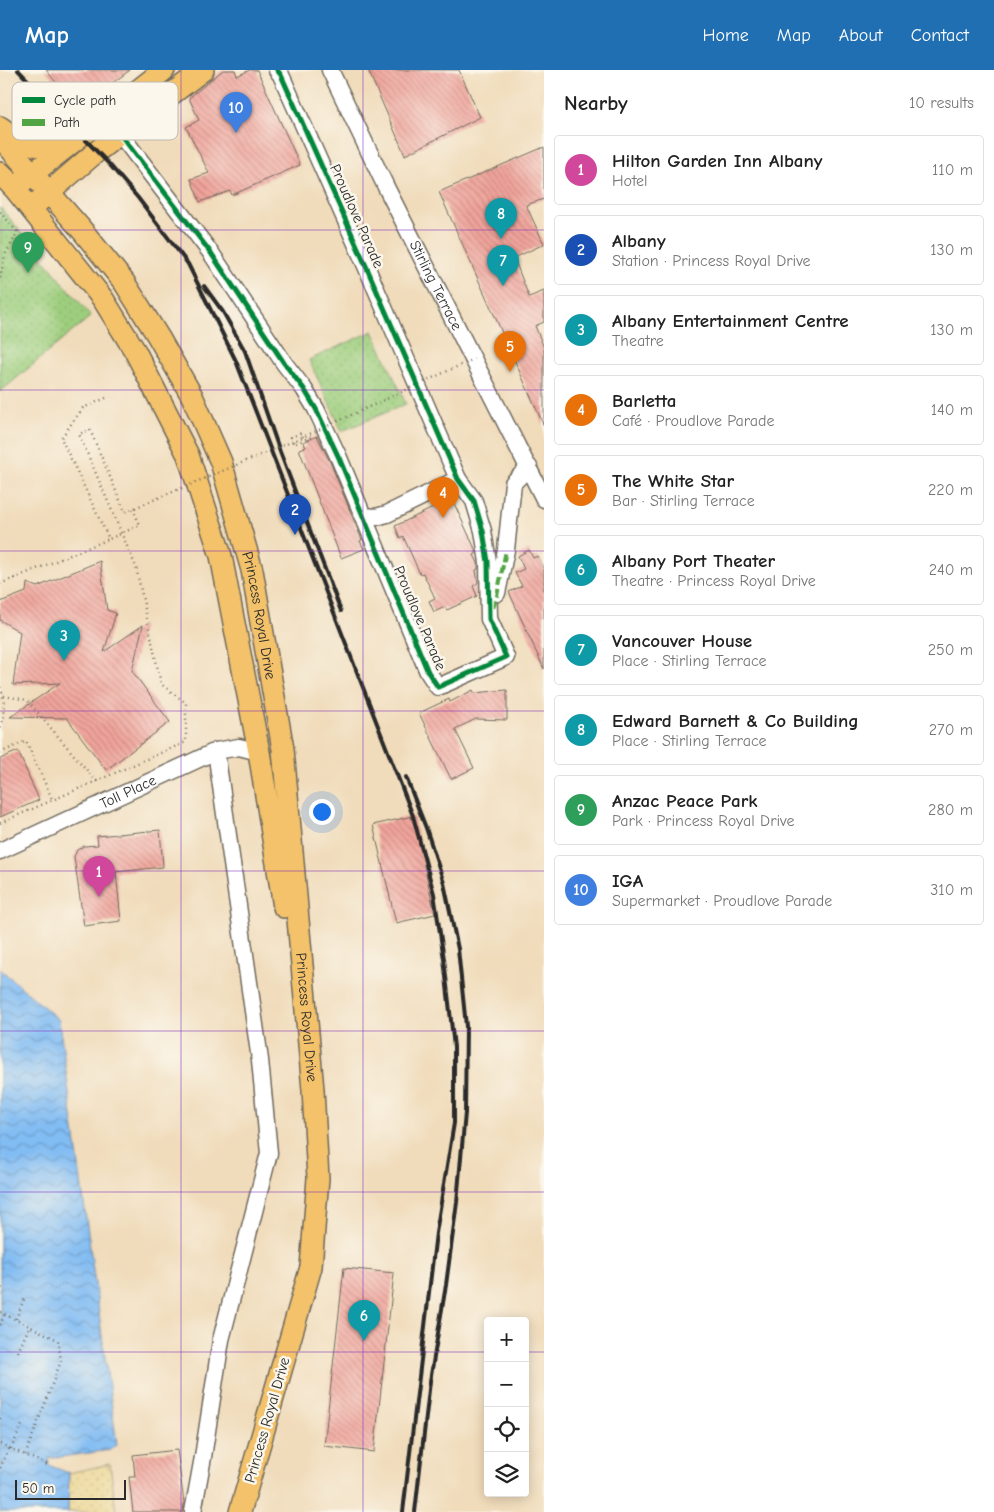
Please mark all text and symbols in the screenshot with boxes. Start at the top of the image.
text: Map [25,21,69,49]
text: Home [702,25,749,46]
text: Map [777,25,811,46]
text: About [839,25,883,46]
text: Contact [911,25,969,46]
legend [12,82,178,140]
text: Nearby [564,91,628,115]
text: Cycle path [54,92,116,109]
pin: 10 [220,92,252,133]
text: 10 results [909,94,974,112]
text: Path [54,114,80,131]
text: Hilton Garden Inn Albany [612,150,823,172]
street label: Proudlove Parade [326,161,388,271]
text: 1 [578,161,584,179]
text: 110 m [932,161,973,179]
text: Hotel [612,172,648,190]
pin: 8 [485,198,517,239]
text: Albany [612,230,666,252]
pin: 9 [12,232,44,273]
street label: Stirling Terrace [406,238,466,334]
text: 2 [577,241,585,259]
text: 130 m [930,241,973,259]
pin: 7 [487,245,519,286]
text: Station · Princess Royal Drive [612,252,811,270]
text: Albany Entertainment Centre [612,310,849,332]
text: 3 [577,321,585,339]
text: 130 m [930,321,973,339]
pin: 5 [494,331,526,372]
text: Theatre [612,332,664,350]
text: Barletta [612,390,676,412]
text: 4 [577,401,585,419]
text: 140 m [931,401,973,419]
text: Café · Proudlove Parade [612,412,775,430]
text: The White Star [612,470,734,492]
pin: 4 [427,477,459,518]
text: 5 [577,481,585,499]
text: 220 m [928,481,973,499]
text: Bar · Stirling Terrace [612,492,755,510]
pin: 2 [279,494,311,535]
street label: Princess Royal Drive [238,549,280,681]
text: Albany Port Theater [612,550,775,572]
text: 6 [577,561,585,579]
text: 240 m [929,561,973,579]
street label: Proudlove Parade [390,563,450,673]
text: Theatre · Princess Royal Drive [612,572,816,590]
pin: 3 [48,620,80,661]
text: Vancouver House [612,630,752,652]
text: 7 [577,641,585,659]
text: 250 m [928,641,973,659]
text: Place · Stirling Terrace [612,652,767,670]
text: Edward Barnett & Co Building [612,710,859,732]
text: 8 [577,721,585,739]
text: 270 m [929,721,973,739]
text: Place · Stirling Terrace [612,732,767,750]
street label: Toll Place [97,771,159,813]
text: Anzac Peace Park [612,790,758,812]
your location [309,799,335,825]
text: 9 [577,801,585,819]
text: 280 m [928,801,973,819]
text: Park · Princess Royal Drive [612,812,795,830]
pin: 1 [83,856,115,897]
text: IGA [612,870,643,892]
text: 10 [573,881,589,899]
text: 310 m [930,881,973,899]
text: Supermarket · Proudlove Parade [612,892,832,910]
street label: Princess Royal Drive [292,952,321,1083]
pin: 6 [348,1300,380,1341]
map controls [484,1317,529,1497]
button: + [484,1317,529,1362]
street label: Princess Royal Drive [240,1355,294,1485]
button: − [484,1362,529,1407]
button: locate [484,1407,529,1452]
button: layers [484,1452,529,1497]
scale bar [15,1477,126,1500]
text: 50 m [22,1480,54,1497]

